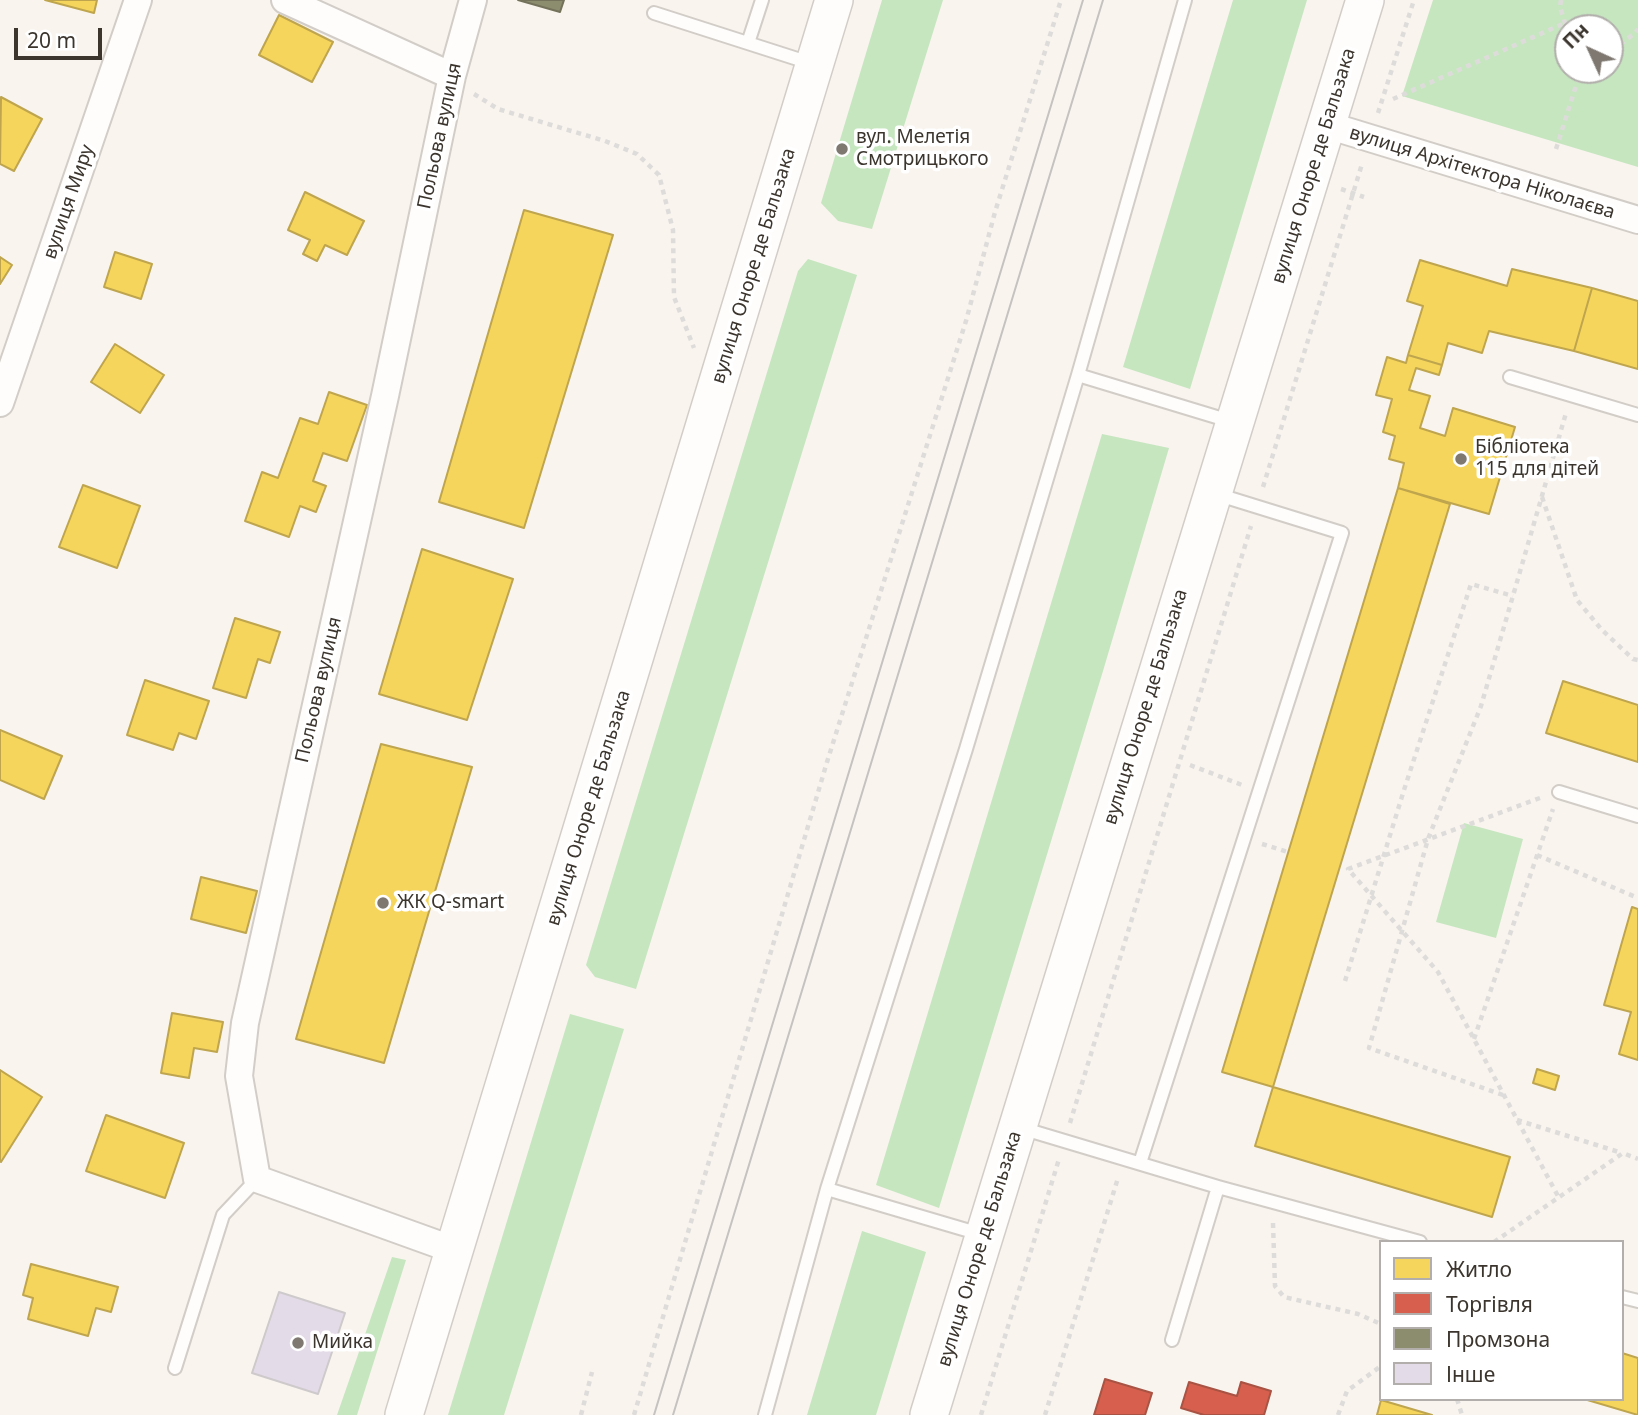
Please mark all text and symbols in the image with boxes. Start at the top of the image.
scale bar [18,14,105,58]
north arrow [1554,14,1624,84]
text: Пн [1557,17,1594,54]
text: 20 m [27,26,76,54]
street label: вулиця Оноре де Бальзака [1267,46,1361,286]
street label: Польова вулиця [413,61,467,211]
street label: вулиця Архітектора Ніколаєва [1347,122,1617,224]
place label: вул. Мелетія Смотрицького [856,127,988,171]
marker: вул. Мелетія Смотрицького [834,141,850,157]
street label: вулиця Миру [39,142,99,262]
street label: вулиця Оноре де Бальзака [707,146,801,386]
place label: Бібліотека 115 для дітей [1475,437,1599,481]
marker: Бібліотека 115 для дітей [1453,451,1469,467]
street label: вулиця Оноре де Бальзака [1099,587,1193,827]
street label: Польова вулиця [291,615,347,765]
street label: вулиця Оноре де Бальзака [542,688,636,928]
place label: ЖК Q-smart [397,892,504,914]
marker: ЖК Q-smart [375,895,391,911]
street label: вулиця Оноре де Бальзака [933,1129,1027,1369]
legend [1379,1240,1624,1401]
text: Житло [1446,1255,1512,1283]
text: Торгівля [1446,1290,1533,1318]
text: Промзона [1446,1325,1550,1353]
place label: Мийка [312,1332,373,1354]
marker: Мийка [290,1335,306,1351]
text: Інше [1446,1360,1495,1388]

